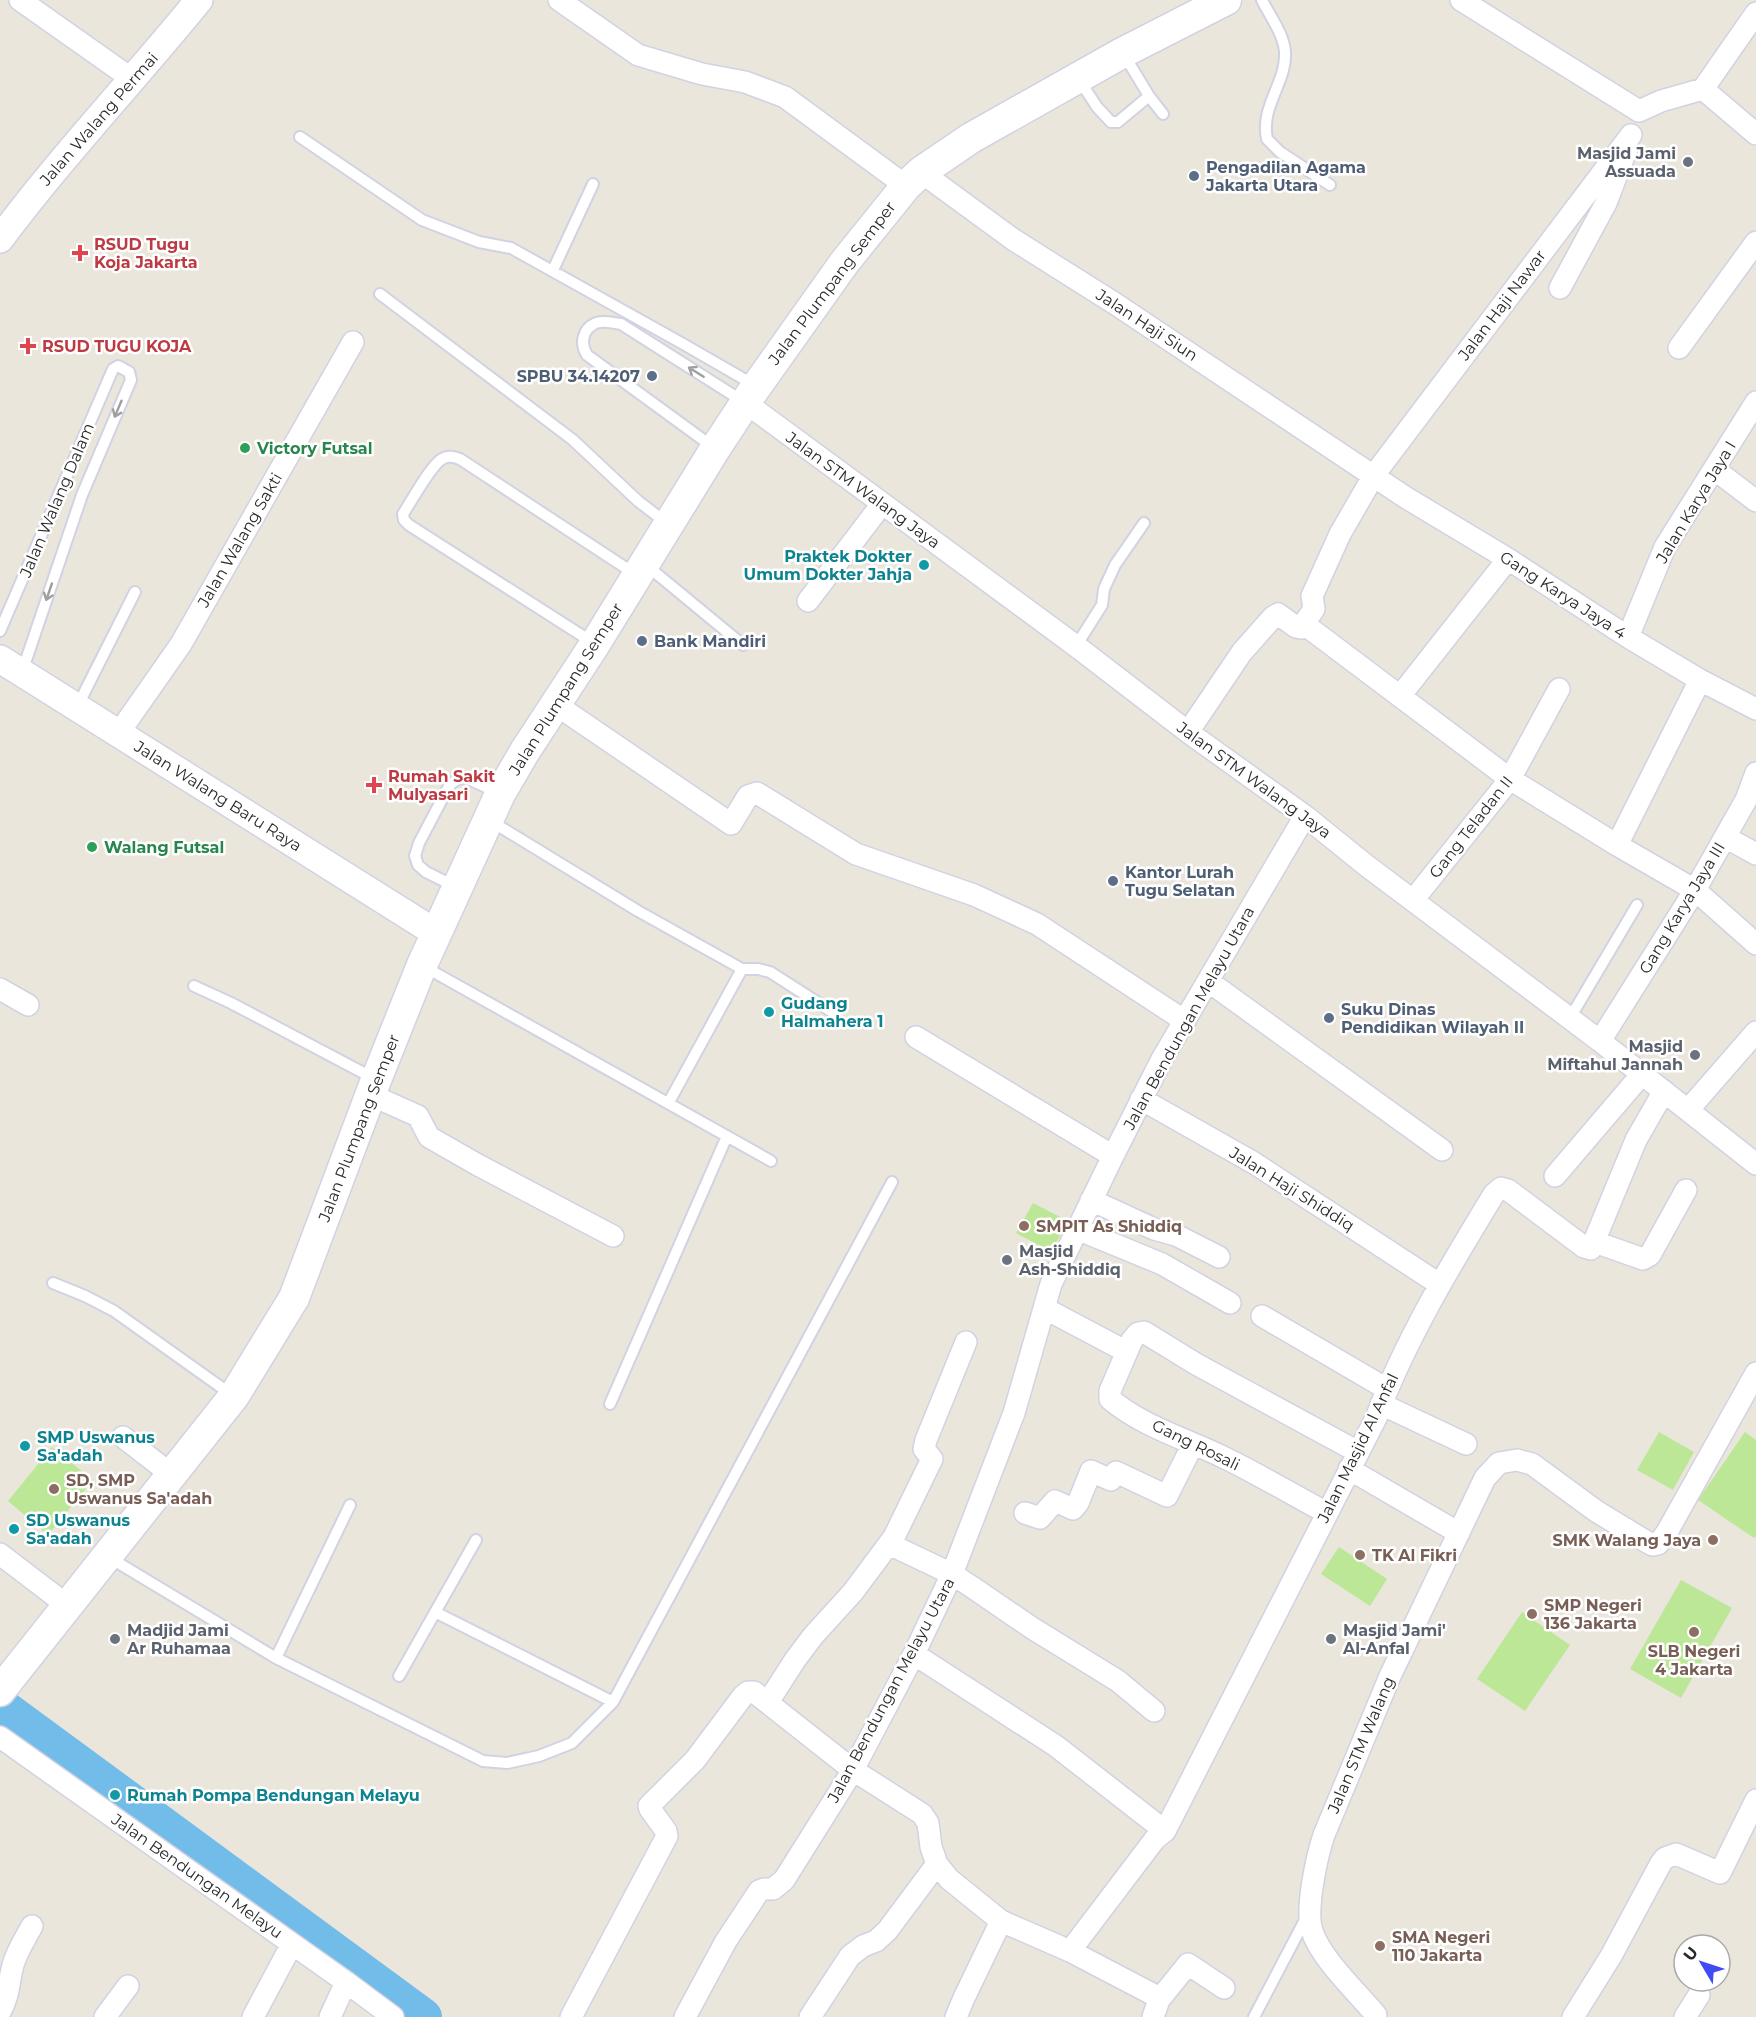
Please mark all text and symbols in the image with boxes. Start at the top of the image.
street label: Jalan Walang Permai [35,49,162,190]
place label: Masjid Jami Assuada [1577,144,1676,181]
marker: Masjid Jami Assuada [1681,155,1695,169]
place label: Pengadilan Agama Jakarta Utara [1205,158,1366,195]
marker: Pengadilan Agama Jakarta Utara [1187,169,1201,183]
street label: Jalan Plumpang Semper [764,198,900,369]
place label: RSUD Tugu Koja Jakarta [94,235,198,272]
marker: RSUD Tugu Koja Jakarta [71,244,89,262]
street label: Jalan Haji Nawar [1454,246,1550,365]
street label: Jalan Haji Siun [1092,285,1201,365]
marker: RSUD TUGU KOJA [19,337,37,355]
place label: RSUD TUGU KOJA [42,337,192,356]
one-way arrow [688,365,705,377]
place label: SPBU 34.14207 [517,367,640,386]
marker: SPBU 34.14207 [645,369,659,383]
one-way arrow [112,400,123,418]
street label: Jalan Walang Dalam [16,420,98,581]
street label: Jalan STM Walang Jaya [782,427,944,552]
street label: Jalan Karya Jaya I [1652,438,1740,567]
place label: Victory Futsal [256,439,373,458]
marker: Victory Futsal [238,441,252,455]
street label: Jalan Walang Sakti [193,469,286,611]
place label: Praktek Dokter Umum Dokter Jahja [744,547,912,584]
street label: Gang Karya Jaya 4 [1496,547,1630,643]
marker: Praktek Dokter Umum Dokter Jahja [917,558,931,572]
one-way arrow [43,582,54,601]
street label: Jalan Plumpang Semper [505,599,627,779]
place label: Bank Mandiri [654,632,766,651]
marker: Bank Mandiri [635,634,649,648]
street label: Jalan STM Walang Jaya [1173,717,1335,842]
street label: Jalan Walang Baru Raya [130,736,305,855]
place label: Rumah Sakit Mulyasari [388,767,495,804]
street label: Gang Teladan II [1425,772,1517,882]
marker: Rumah Sakit Mulyasari [365,776,383,794]
place label: Walang Futsal [104,838,224,857]
street label: Gang Karya Jaya III [1635,839,1729,977]
marker: Walang Futsal [85,840,99,854]
place label: Kantor Lurah Tugu Selatan [1125,863,1235,900]
marker: Kantor Lurah Tugu Selatan [1106,874,1120,888]
street label: Jalan Bendungan Melayu Utara [1119,903,1258,1134]
place label: Gudang Halmahera 1 [781,994,883,1031]
place label: Suku Dinas Pendidikan Wilayah II [1341,1000,1524,1037]
marker: Gudang Halmahera 1 [762,1005,776,1019]
marker: Suku Dinas Pendidikan Wilayah II [1322,1011,1336,1025]
street label: Jalan Plumpang Semper [314,1032,404,1225]
place label: Masjid Miftahul Jannah [1547,1037,1683,1074]
marker: Masjid Miftahul Jannah [1688,1048,1702,1062]
street label: Jalan Haji Shiddiq [1225,1142,1358,1235]
place label: SMPIT As Shiddiq [1036,1217,1182,1236]
marker: SMPIT As Shiddiq [1017,1219,1031,1233]
place label: Masjid Ash-Shiddiq [1018,1242,1121,1279]
marker: Masjid Ash-Shiddiq [1000,1253,1014,1267]
street label: Jalan Masjid Al Anfal [1313,1370,1402,1527]
street label: Gang Rosali [1149,1416,1243,1474]
place label: SMP Uswanus Sa'adah [37,1428,155,1465]
marker: SMP Uswanus Sa'adah [18,1439,32,1453]
place label: SD, SMP Uswanus Sa'adah [66,1471,212,1508]
marker: SD, SMP Uswanus Sa'adah [47,1482,61,1496]
place label: SD Uswanus Sa'adah [26,1511,130,1548]
marker: SD Uswanus Sa'adah [7,1522,21,1536]
place label: SMK Walang Jaya [1553,1531,1701,1550]
marker: SMK Walang Jaya [1706,1533,1720,1547]
place label: TK Al Fikri [1372,1546,1457,1565]
marker: TK Al Fikri [1353,1548,1367,1562]
street label: Jalan Bendungan Melayu Utara [823,1574,959,1807]
place label: SMP Negeri 136 Jakarta [1544,1596,1642,1633]
marker: SMP Negeri 136 Jakarta [1525,1607,1539,1621]
place label: Madjid Jami Ar Ruhamaa [126,1621,231,1658]
place label: Masjid Jami' Al-Anfal [1342,1621,1446,1658]
marker: SLB Negeri 4 Jakarta [1687,1625,1701,1639]
marker: Madjid Jami Ar Ruhamaa [108,1632,122,1646]
marker: Masjid Jami' Al-Anfal [1324,1632,1338,1646]
place label: SLB Negeri 4 Jakarta [1648,1642,1740,1679]
street label: Jalan STM Walang [1323,1674,1398,1817]
place label: Rumah Pompa Bendungan Melayu [127,1786,420,1805]
marker: Rumah Pompa Bendungan Melayu [108,1788,122,1802]
street label: Jalan Bendungan Melayu [107,1809,286,1942]
place label: SMA Negeri 110 Jakarta [1392,1928,1490,1965]
north arrow [1672,1933,1732,1993]
marker: SMA Negeri 110 Jakarta [1373,1939,1387,1953]
text: U [1679,1943,1702,1965]

